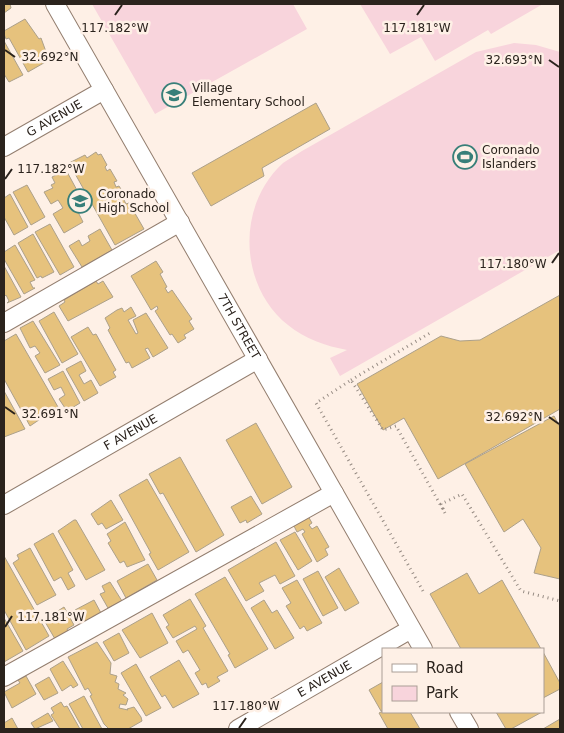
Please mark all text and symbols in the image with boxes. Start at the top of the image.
text: 117.182°W [81,21,149,35]
text: 117.181°W [383,21,451,35]
text: 32.692°N [22,50,78,64]
text: 32.693°N [486,53,542,67]
place label: Village Elementary School [192,81,305,109]
school or university icon: Village Elementary School [161,82,187,108]
street label: G AVENUE [24,97,85,140]
place label: Coronado Islanders [482,143,540,171]
sports icon: Coronado Islanders [452,144,478,170]
text: 117.182°W [17,162,85,176]
place label: Coronado High School [98,187,169,215]
school or university icon: Coronado High School [67,188,93,214]
text: 117.180°W [479,257,547,271]
street label: 7TH STREET [215,291,264,362]
text: 32.691°N [22,407,78,421]
text: 32.692°N [486,410,542,424]
street label: F AVENUE [101,411,160,453]
text: 117.181°W [17,610,85,624]
legend [382,648,544,713]
street label: E AVENUE [295,658,354,700]
text: Road [426,659,464,677]
text: Park [426,684,459,702]
text: 117.180°W [212,699,280,713]

